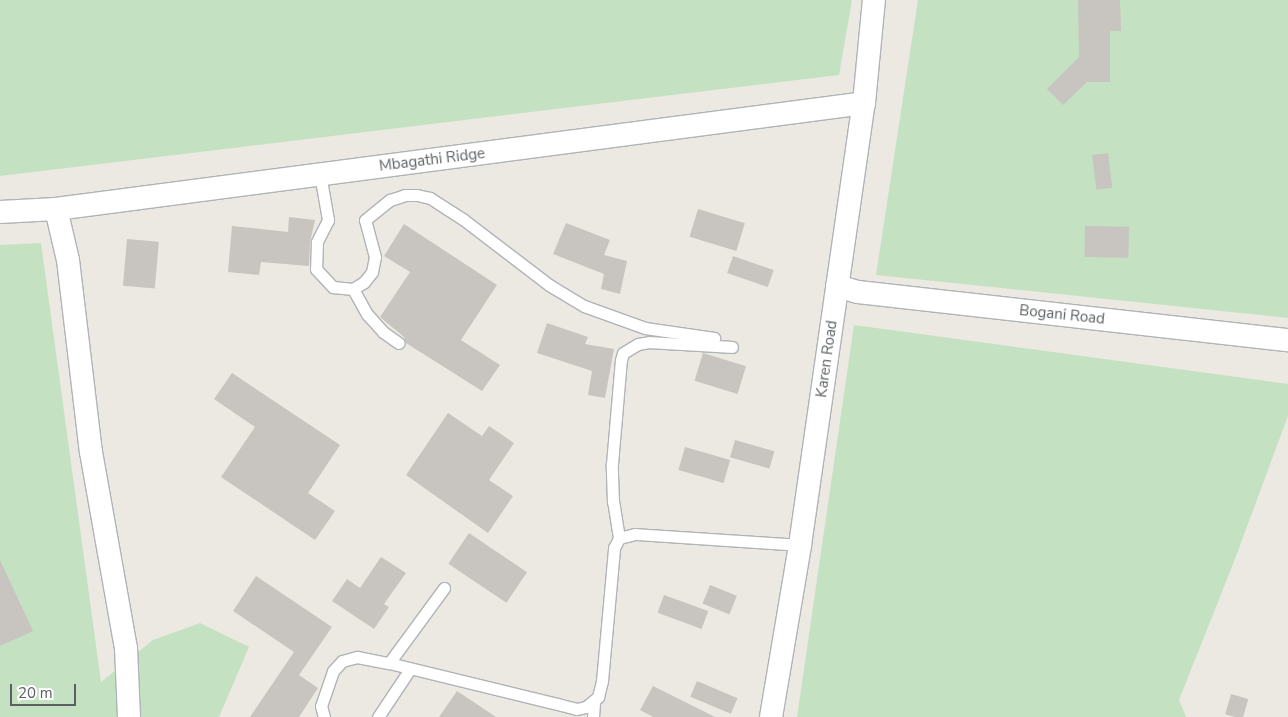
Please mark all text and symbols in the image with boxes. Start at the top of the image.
street label: Mbagathi Ridge [378,145,486,175]
street label: Bogani Road [1018,302,1106,328]
street label: Karen Road [813,319,841,399]
scale bar [12,674,79,706]
text: 20 m [18,683,53,703]

